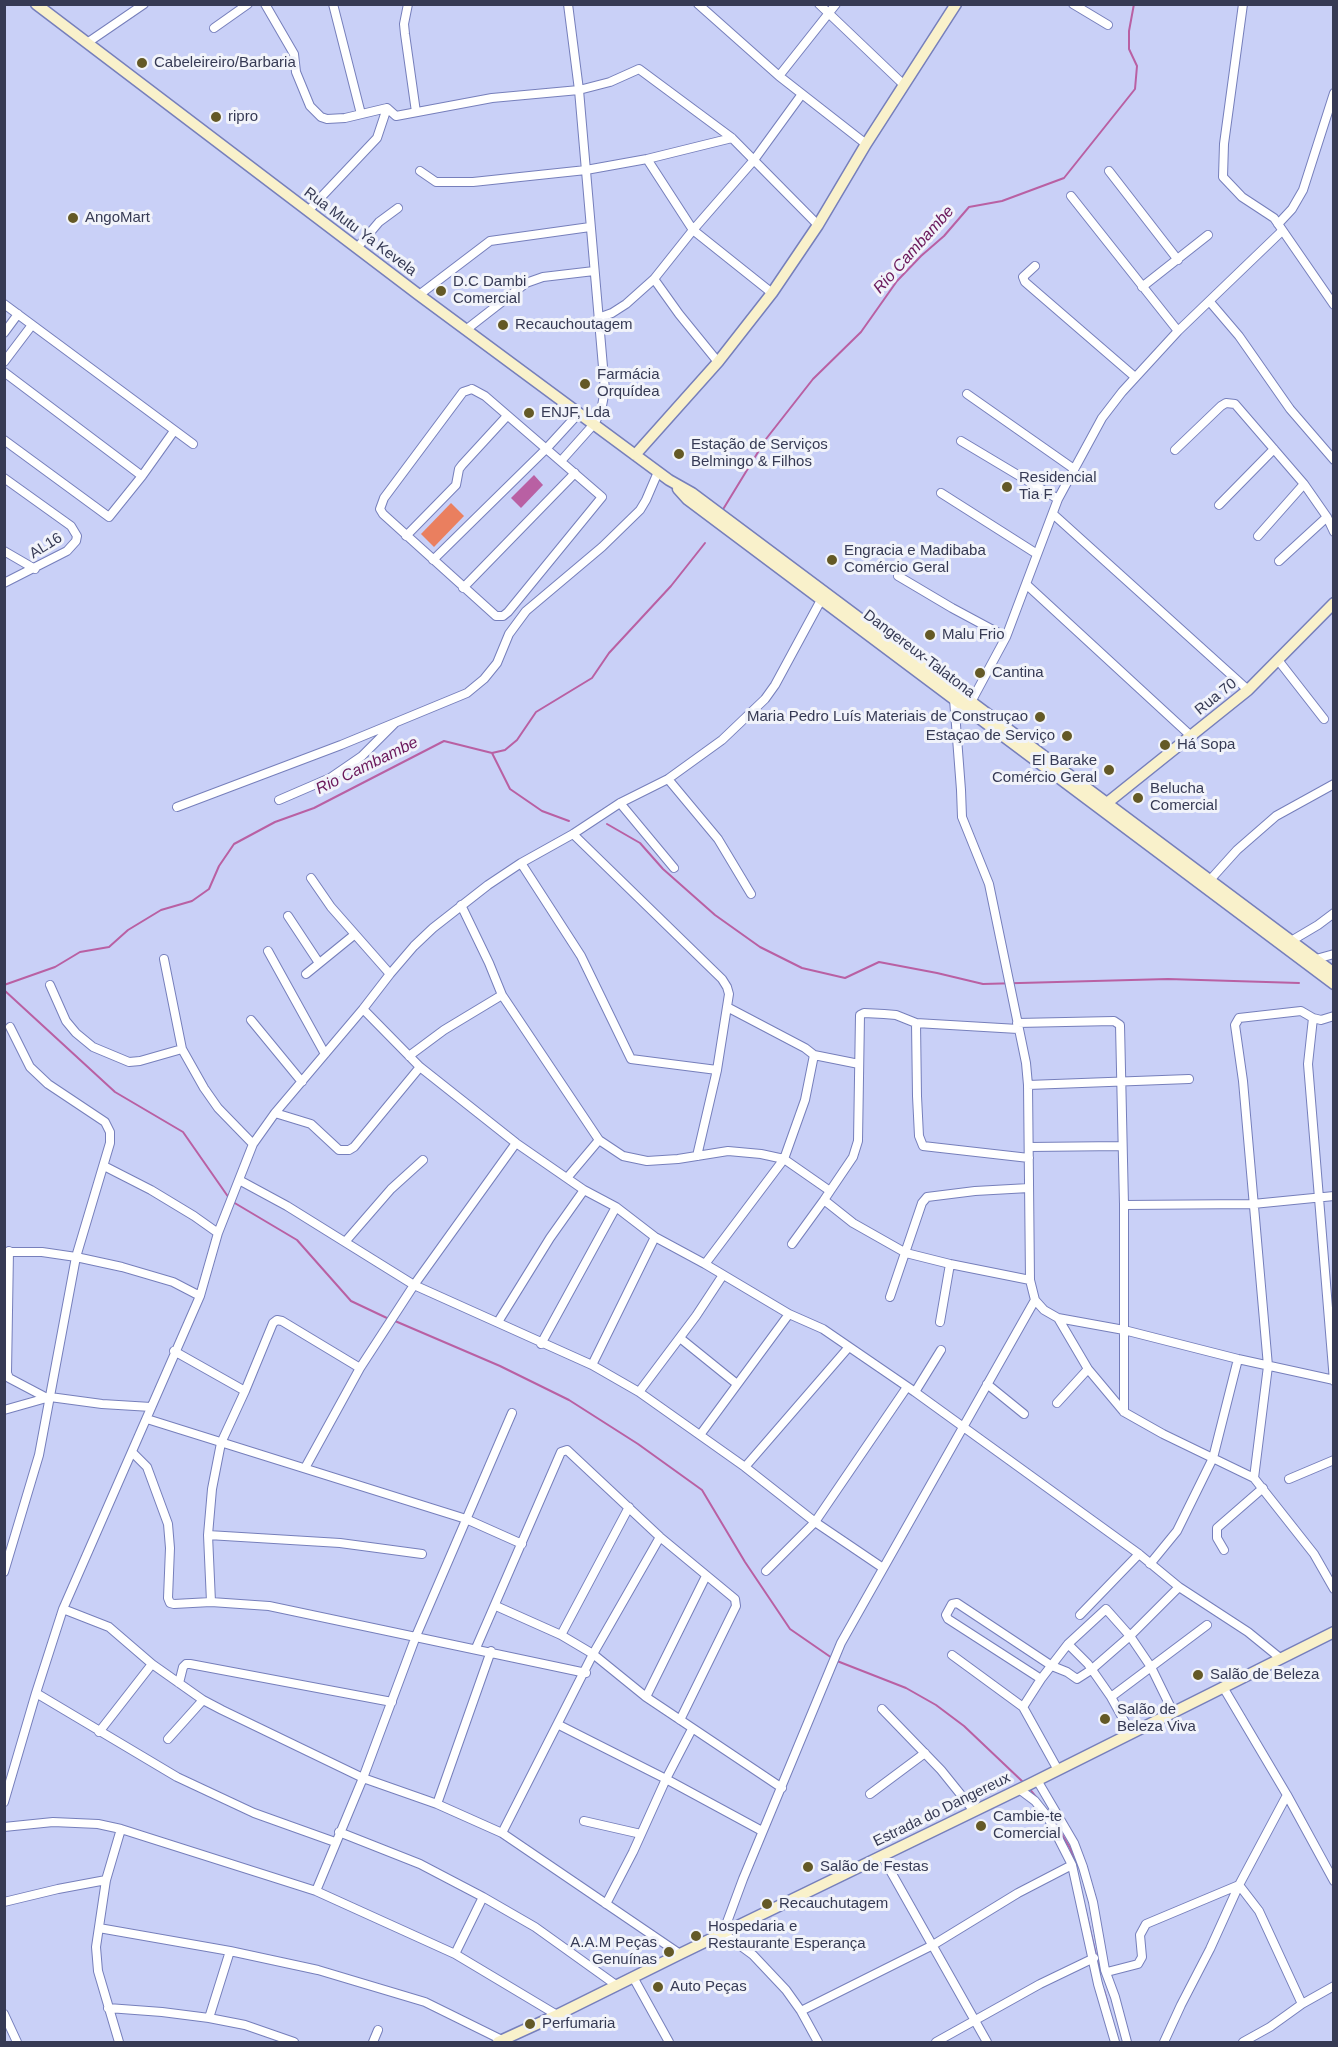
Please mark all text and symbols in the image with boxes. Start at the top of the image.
place label: Cabeleireiro/Barbaria [154,54,296,72]
marker: Cabeleireiro/Barbaria [135,56,149,70]
place label: ripro [228,108,258,126]
marker: ripro [209,110,223,124]
street label: Rua Mutu Ya Kevela [300,184,420,280]
water label: Rio Cambambe [870,202,958,298]
place label: AngoMart [85,209,150,227]
marker: AngoMart [66,211,80,225]
place label: D.C Dambi Comercial [453,273,526,308]
marker: D.C Dambi Comercial [434,284,448,298]
place label: Recauchoutagem [515,316,633,334]
marker: Recauchoutagem [496,318,510,332]
place label: Farmácia Orquídea [597,366,660,401]
marker: Farmácia Orquídea [578,377,592,391]
place label: ENJF, Lda [541,404,610,422]
marker: ENJF, Lda [522,406,536,420]
place label: Estação de Serviços Belmingo & Filhos [691,436,828,471]
marker: Estação de Serviços Belmingo & Filhos [672,447,686,461]
place label: Residencial Tia F [1019,469,1097,504]
marker: Residencial Tia F [1000,480,1014,494]
street label: AL16 [26,529,66,563]
place label: Engracia e Madibaba Comércio Geral [844,542,986,577]
marker: Engracia e Madibaba Comércio Geral [825,553,839,567]
street label: Dangereux-Talatona [860,606,978,702]
place label: Malu Frio [942,626,1005,644]
marker: Malu Frio [923,628,937,642]
place label: Cantina [992,664,1044,682]
marker: Cantina [973,666,987,680]
street label: Rua 70 [1192,675,1240,719]
place label: Maria Pedro Luís Materiais de Construçao [747,708,1028,726]
marker: Maria Pedro Luís Materiais de Construçao [1033,710,1047,724]
place label: Estaçao de Serviço [926,727,1055,745]
marker: Estaçao de Serviço [1060,729,1074,743]
water label: Rio Cambambe [313,733,421,799]
place label: Há Sopa [1177,736,1235,754]
marker: Há Sopa [1158,738,1172,752]
place label: El Barake Comércio Geral [992,752,1097,787]
marker: El Barake Comércio Geral [1102,763,1116,777]
place label: Belucha Comercial [1150,780,1218,815]
marker: Belucha Comercial [1131,791,1145,805]
place label: Salão de Beleza [1210,1666,1319,1684]
marker: Salão de Beleza [1191,1668,1205,1682]
place label: Salão de Beleza Viva [1117,1701,1196,1736]
marker: Salão de Beleza Viva [1098,1712,1112,1726]
street label: Estrada do Dangereux [871,1769,1013,1851]
place label: Cambie-te Comercial [993,1808,1062,1843]
marker: Cambie-te Comercial [974,1819,988,1833]
place label: Salão de Festas [820,1858,928,1876]
marker: Salão de Festas [801,1860,815,1874]
place label: Recauchutagem [779,1895,888,1913]
marker: Recauchutagem [760,1897,774,1911]
place label: Hospedaria e Restaurante Esperança [708,1918,866,1953]
marker: Hospedaria e Restaurante Esperança [689,1929,703,1943]
place label: A.A.M Peças Genuínas [570,1934,657,1969]
marker: A.A.M Peças Genuínas [662,1945,676,1959]
place label: Auto Peças [670,1978,747,1996]
marker: Auto Peças [651,1980,665,1994]
place label: Perfumaria [542,2015,615,2033]
marker: Perfumaria [523,2017,537,2031]

